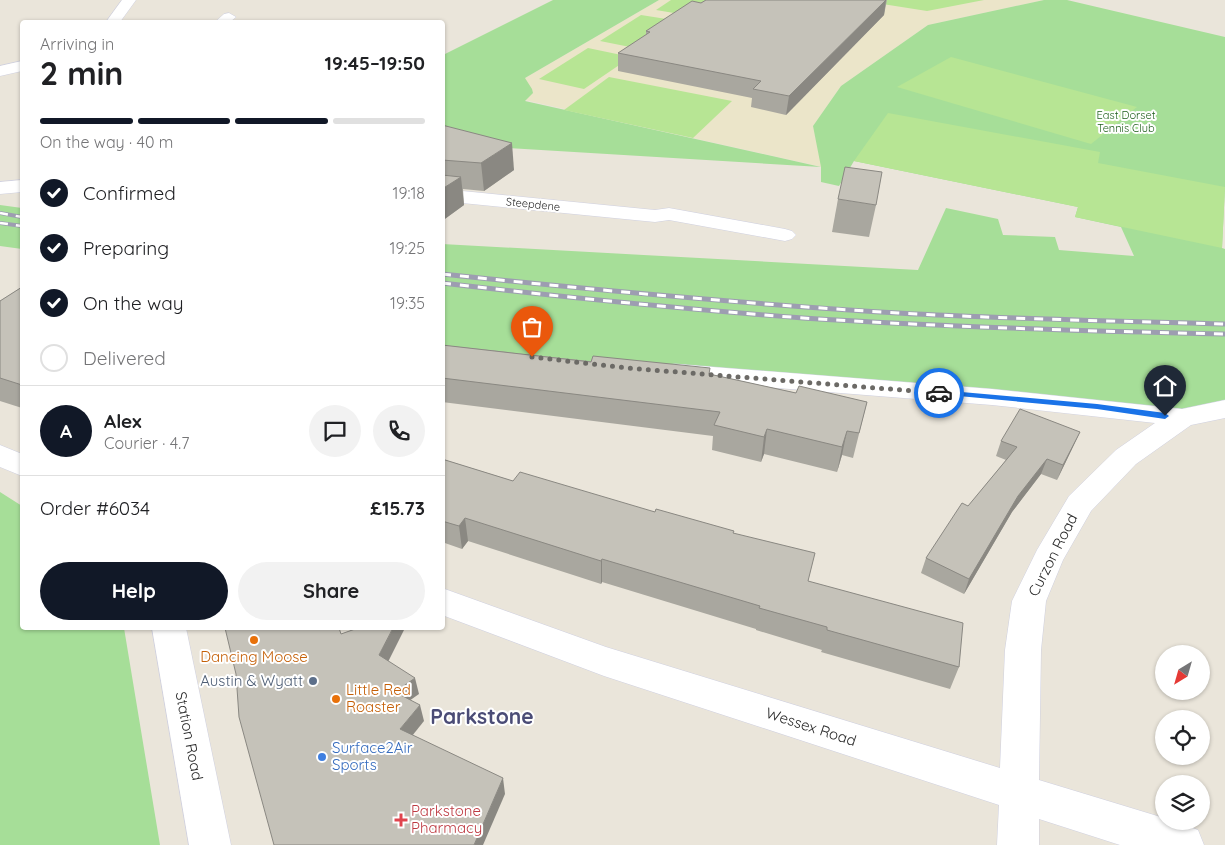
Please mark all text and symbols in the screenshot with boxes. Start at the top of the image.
text: Arriving in [40,34,114,54]
text: 19:45–19:50 [324,51,425,75]
text: 2 min [40,53,123,93]
park label: East Dorset Tennis Club [1097,108,1156,135]
text: On the way · 40 m [40,132,173,152]
icon: check [40,179,68,207]
text: Confirmed [83,181,176,205]
text: 19:18 [393,183,425,203]
street label: Steepdene [505,194,561,214]
icon: check [40,234,68,262]
text: Preparing [83,236,169,260]
text: 19:25 [390,238,425,258]
icon: check [40,289,68,317]
text: On the way [83,291,184,315]
text: 19:35 [390,293,425,313]
pin [511,306,553,357]
icon: bag [518,313,546,341]
text: Delivered [83,346,166,370]
pin [1144,365,1186,416]
courier [914,368,964,418]
icon: home [1151,372,1179,400]
icon: car [925,379,953,407]
button: chat [309,405,361,457]
button: phone [373,405,425,457]
text: Alex [104,409,142,433]
text: A [60,419,72,443]
text: Courier · 4.7 [104,433,189,453]
text: Order #6034 [40,496,150,520]
text: £15.73 [370,496,425,520]
street label: Curzon Road [1024,510,1081,599]
button: Help [40,562,228,620]
button: Share [238,562,425,620]
marker: Dancing Moose [248,634,260,646]
north arrow [1155,645,1210,700]
map controls [1155,645,1210,830]
place label: Dancing Moose [200,647,308,666]
place label: Austin & Wyatt [200,671,303,690]
marker: Austin & Wyatt [307,675,319,687]
place label: Little Red Roaster [346,680,411,716]
street label: Station Road [172,690,207,782]
marker: Little Red Roaster [330,693,342,705]
district label: Parkstone [430,703,534,729]
street label: Wessex Road [764,703,859,750]
button: locate [1155,710,1210,765]
place label: Surface2Air Sports [332,738,413,774]
marker: Surface2Air Sports [316,751,328,763]
button: layers [1155,775,1210,830]
place label: Parkstone Pharmacy [411,801,482,837]
marker: Parkstone Pharmacy [395,814,407,826]

